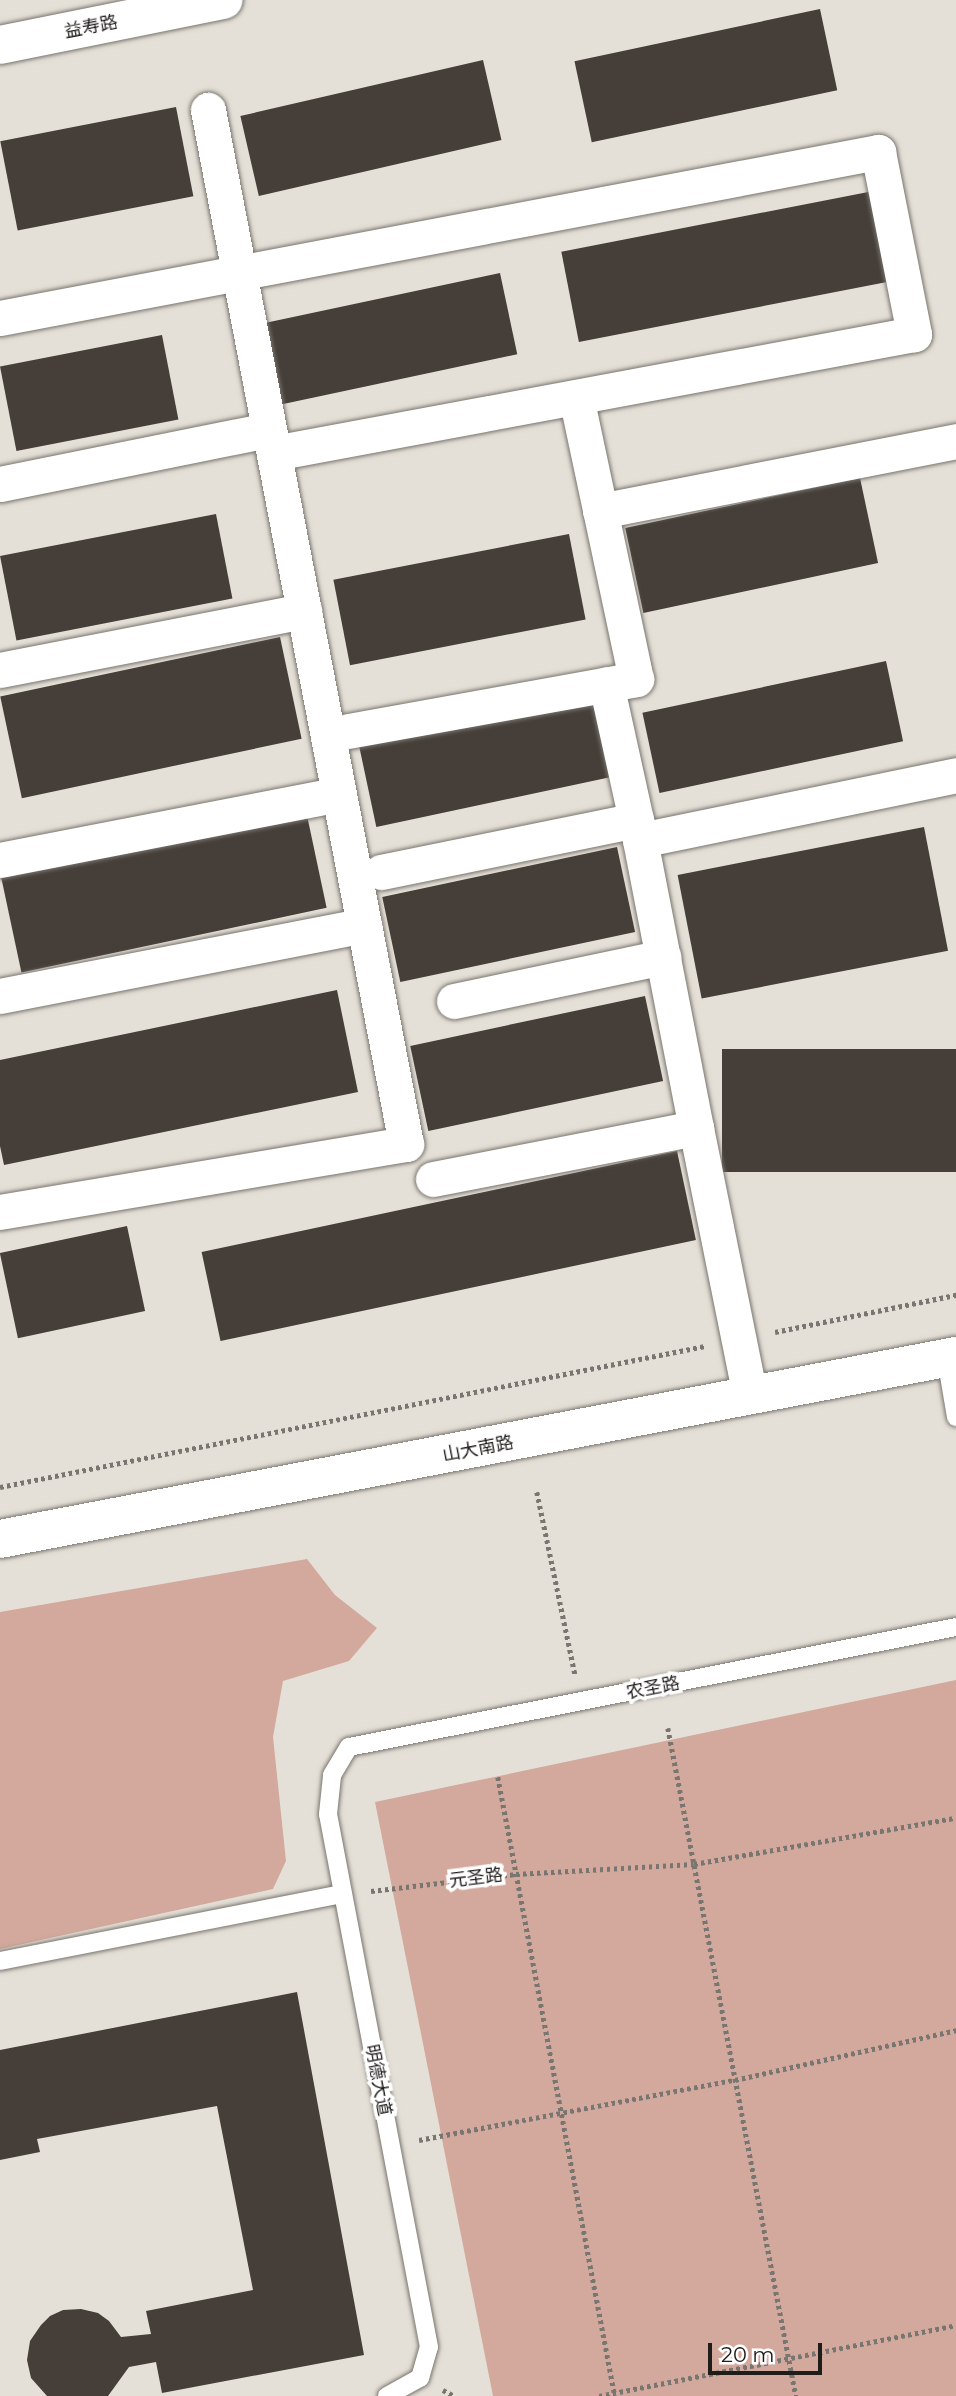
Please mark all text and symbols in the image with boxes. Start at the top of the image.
street label: 益寿路 [62,11,120,43]
street label: 山大南路 [441,1432,515,1466]
street label: 农圣路 [624,1672,682,1704]
street label: 元圣路 [448,1864,504,1892]
street label: 明德大道 [361,2043,395,2117]
scale bar [711,2330,825,2374]
text: 20 m [721,2342,775,2367]

